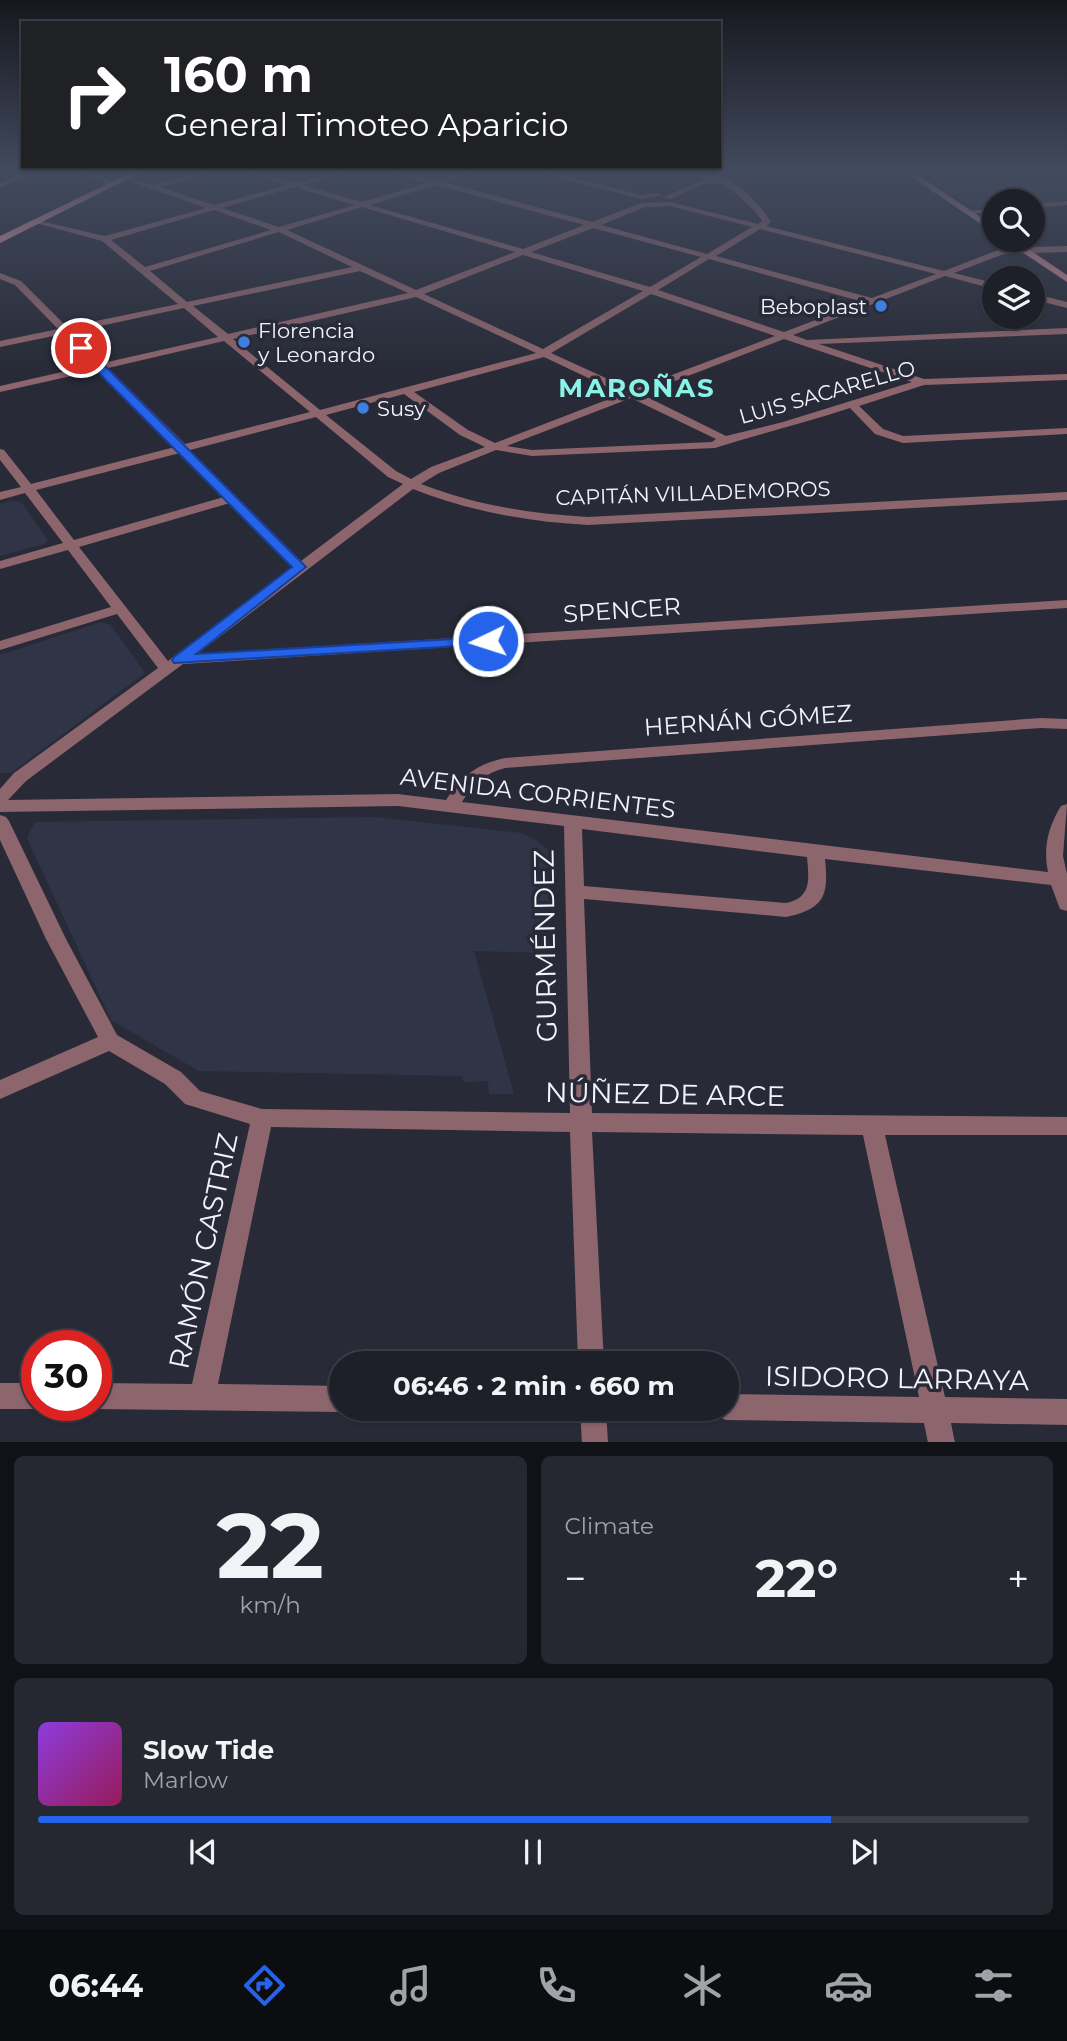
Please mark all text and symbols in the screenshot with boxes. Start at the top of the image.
text: 160 m [164,45,313,104]
icon: right [49,49,140,140]
text: General Timoteo Aparicio [164,105,569,144]
map controls [982,189,1045,329]
button: search [982,189,1045,252]
button: layers [982,266,1045,329]
place label: Beboplast [760,294,867,319]
marker: Beboplast [873,298,889,314]
pin [51,318,111,378]
place label: Florencia y Leonardo [257,318,375,367]
icon: arrive [62,329,100,367]
marker: Florencia y Leonardo [236,334,252,350]
street label: LUIS SACARELLO [736,355,918,429]
district label: MAROÑAS [558,372,716,404]
place label: Susy [377,396,426,421]
marker: Susy [355,400,371,416]
street label: CAPITÁN VILLADEMOROS [555,476,831,510]
street label: SPENCER [562,591,682,629]
position arrow [451,604,525,678]
street label: HERNÁN GÓMEZ [643,698,853,742]
street label: AVENIDA CORRIENTES [399,762,677,824]
street label: GURMÉNDEZ [526,850,564,1042]
street label: NÚÑEZ DE ARCE [545,1075,785,1113]
street label: RAMÓN CASTRIZ [161,1130,245,1372]
speed limit sign: 30 [21,1330,112,1421]
street label: ISIDORO LARRAYA [765,1359,1030,1397]
text: 06:46 · 2 min · 660 m [393,1370,675,1402]
text: 22 [217,1490,324,1601]
text: Climate [565,1512,654,1540]
text: 22° [755,1547,838,1610]
text: − [565,1555,586,1602]
text: + [1007,1555,1029,1602]
text: km/h [240,1591,301,1619]
text: Slow Tide [143,1734,274,1766]
text: Marlow [143,1766,228,1794]
icon: previous [184,1833,222,1871]
icon: pause [514,1833,552,1871]
icon: next [845,1833,883,1871]
icon: directions [240,1961,289,2010]
icon: music [386,1961,435,2010]
icon: phone [532,1961,581,2010]
icon: climate [678,1961,727,2010]
icon: car [824,1961,873,2010]
icon: filters [969,1961,1018,2010]
text: 06:44 [48,1966,143,2005]

